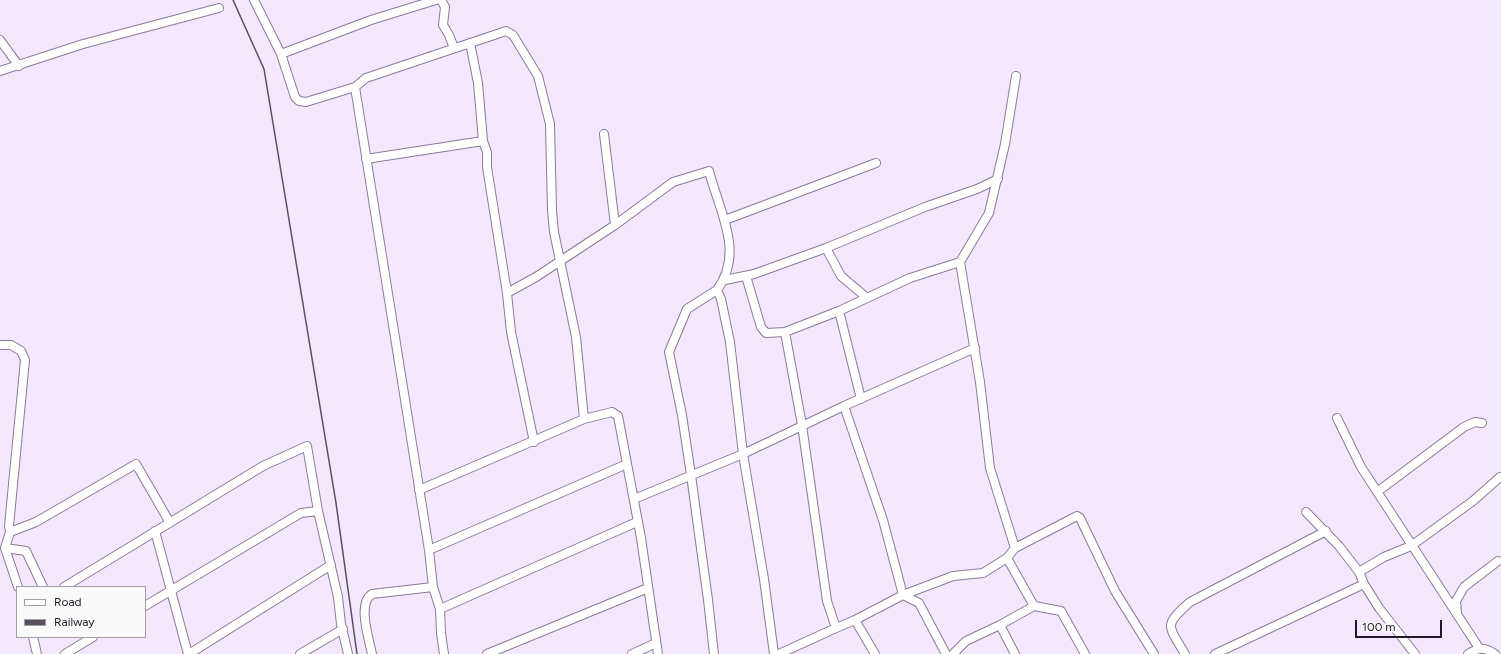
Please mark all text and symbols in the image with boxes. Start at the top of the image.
legend [16,586,146,638]
text: Road [54,595,82,609]
scale bar [1357,612,1444,638]
text: Railway [54,615,95,629]
text: 100 m [1362,620,1396,634]

